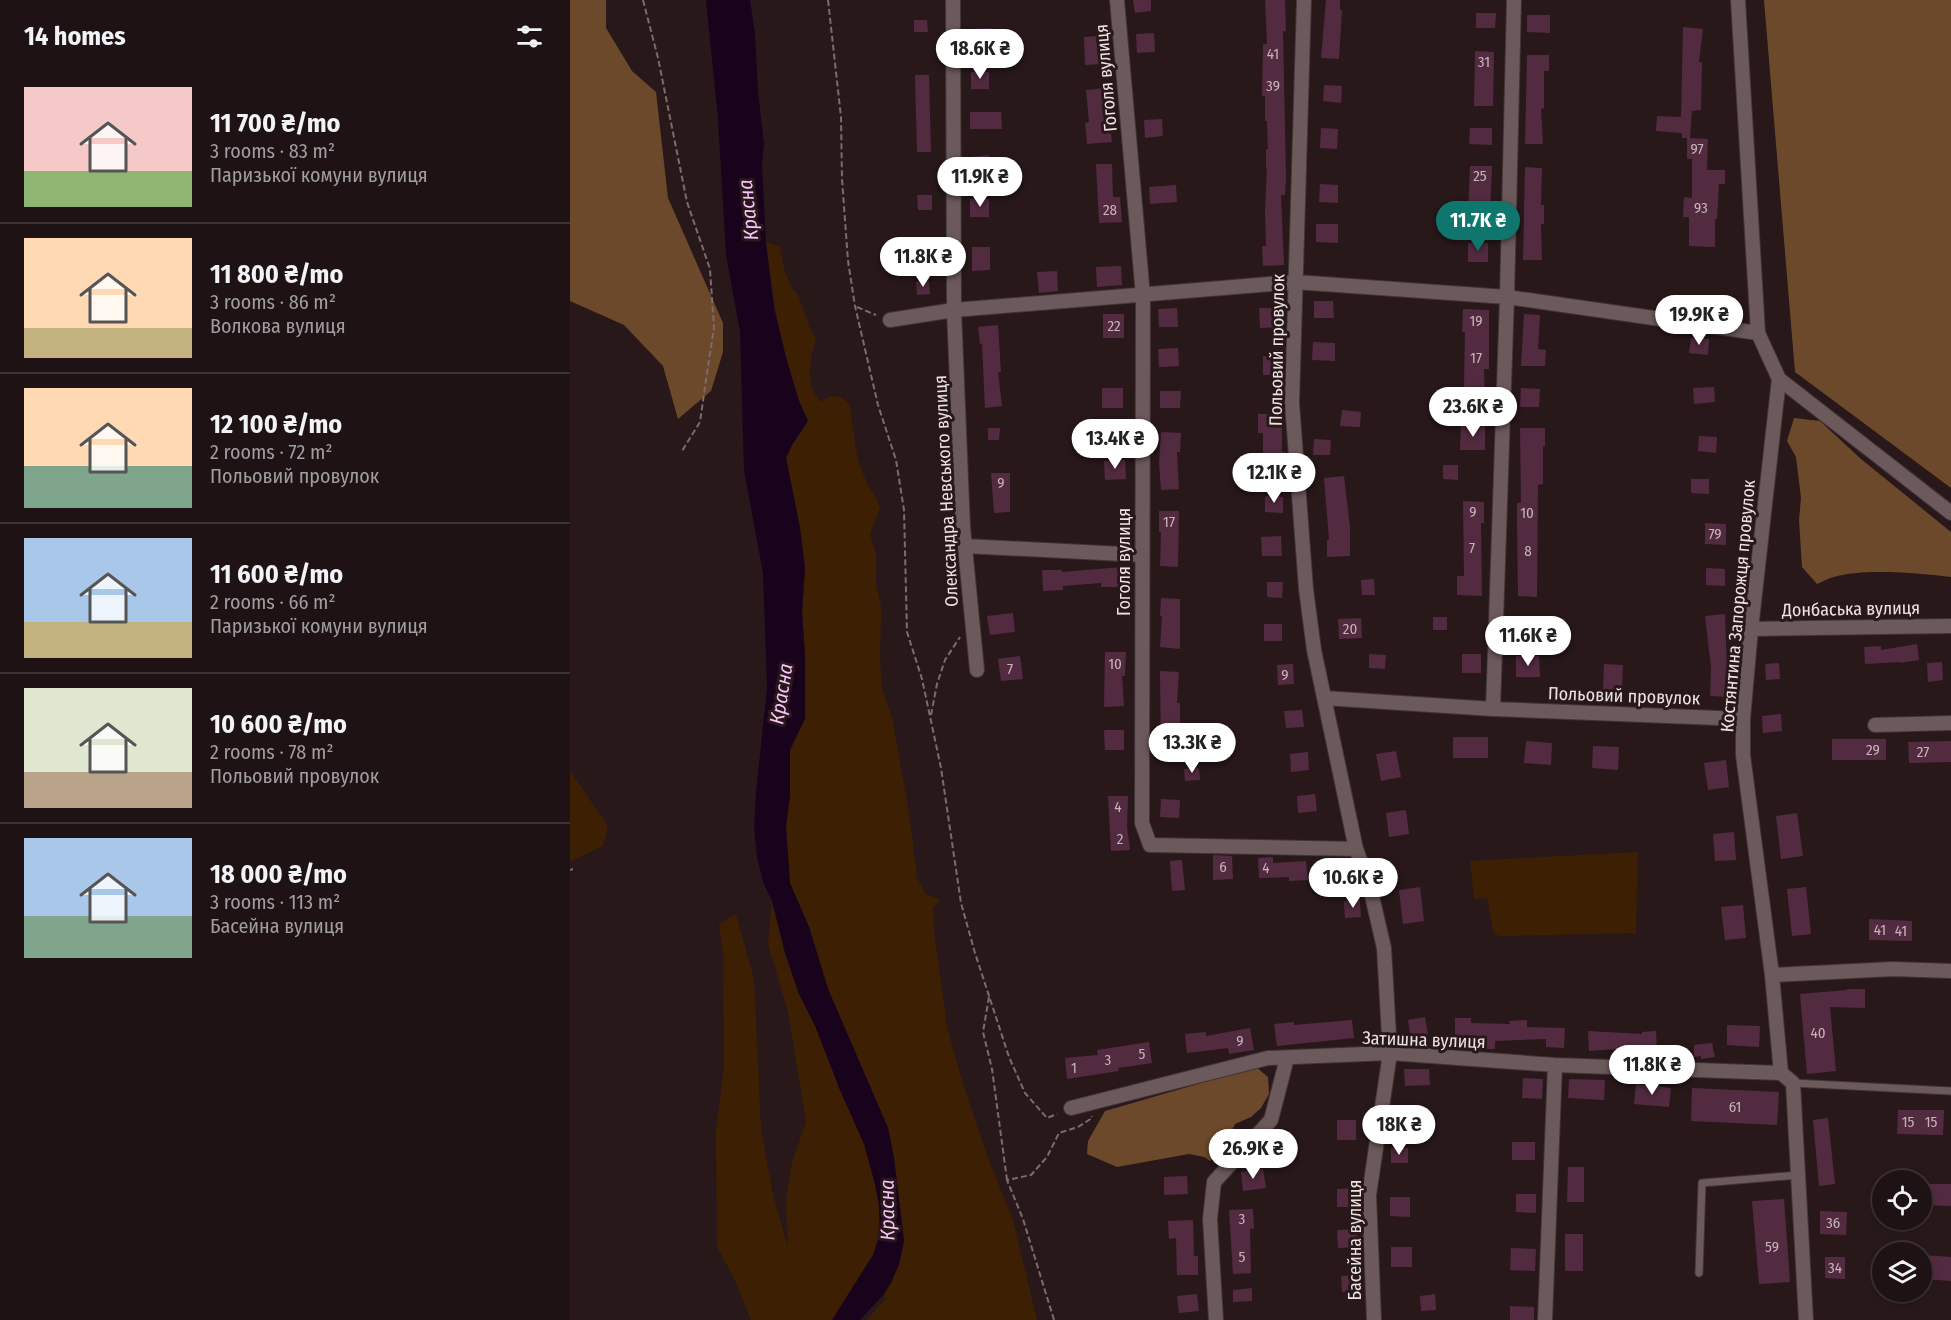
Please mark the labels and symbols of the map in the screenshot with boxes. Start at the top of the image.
street label: Гоголя вулиця [1090,23,1122,133]
pin: 18.6K ₴ [925,29,1035,80]
house number: 41 [1267,45,1279,63]
house number: 31 [1478,53,1490,71]
house number: 39 [1266,77,1280,95]
house number: 97 [1690,140,1704,158]
pin: 11.9K ₴ [925,157,1035,208]
house number: 25 [1473,167,1487,185]
water label: Красна [733,178,763,242]
house number: 93 [1694,199,1708,217]
house number: 28 [1103,201,1117,219]
pin: 11.7K ₴ [1423,201,1533,252]
pin: 11.8K ₴ [868,237,978,288]
street label: Польовий провулок [1265,273,1289,426]
pin: 19.9K ₴ [1644,295,1754,346]
house number: 19 [1469,312,1483,330]
house number: 22 [1107,317,1121,335]
house number: 17 [1470,349,1482,367]
street label: Олександра Невського вулиця [929,375,963,607]
pin: 23.6K ₴ [1418,387,1528,438]
pin: 13.4K ₴ [1060,419,1170,470]
pin: 12.1K ₴ [1219,453,1329,504]
house number: 9 [997,474,1005,492]
street label: Костянтина Запорожця провулок [1716,478,1760,733]
house number: 9 [1469,503,1477,521]
house number: 10 [1520,504,1534,522]
street label: Гоголя вулиця [1113,508,1135,616]
house number: 17 [1163,513,1175,531]
house number: 79 [1708,525,1722,543]
house number: 7 [1469,539,1475,557]
house number: 8 [1524,542,1532,560]
street label: Донбаська вулиця [1781,597,1920,621]
pin: 11.6K ₴ [1473,616,1583,667]
house number: 20 [1343,620,1357,638]
house number: 10 [1108,655,1122,673]
house number: 7 [1007,660,1013,678]
water label: Красна [764,662,798,726]
house number: 9 [1281,666,1289,684]
street label: Польовий провулок [1548,682,1701,710]
pin: 13.3K ₴ [1137,723,1247,774]
house number: 29 [1866,741,1880,759]
house number: 27 [1917,743,1929,761]
house number: 4 [1114,798,1122,816]
house number: 2 [1117,830,1124,848]
house number: 6 [1219,858,1227,876]
pin: 10.6K ₴ [1298,858,1408,909]
house number: 4 [1262,859,1270,877]
house number: 41 [1874,921,1886,939]
house number: 41 [1895,922,1907,940]
house number: 40 [1810,1024,1826,1042]
street label: Затишна вулиця [1362,1027,1486,1053]
house number: 9 [1236,1032,1244,1050]
house number: 5 [1139,1045,1146,1063]
pin: 11.8K ₴ [1597,1045,1707,1096]
house number: 3 [1105,1051,1112,1069]
house number: 1 [1071,1059,1077,1077]
house number: 61 [1729,1098,1741,1116]
pin: 18K ₴ [1357,1105,1441,1156]
house number: 15 [1902,1113,1914,1131]
house number: 15 [1925,1113,1937,1131]
pin: 26.9K ₴ [1198,1129,1308,1180]
water label: Красна [874,1179,900,1241]
street label: Басейна вулиця [1344,1180,1366,1300]
house number: 3 [1239,1210,1246,1228]
house number: 36 [1826,1214,1840,1232]
house number: 59 [1765,1238,1779,1256]
house number: 5 [1239,1248,1246,1266]
house number: 34 [1828,1259,1842,1277]

